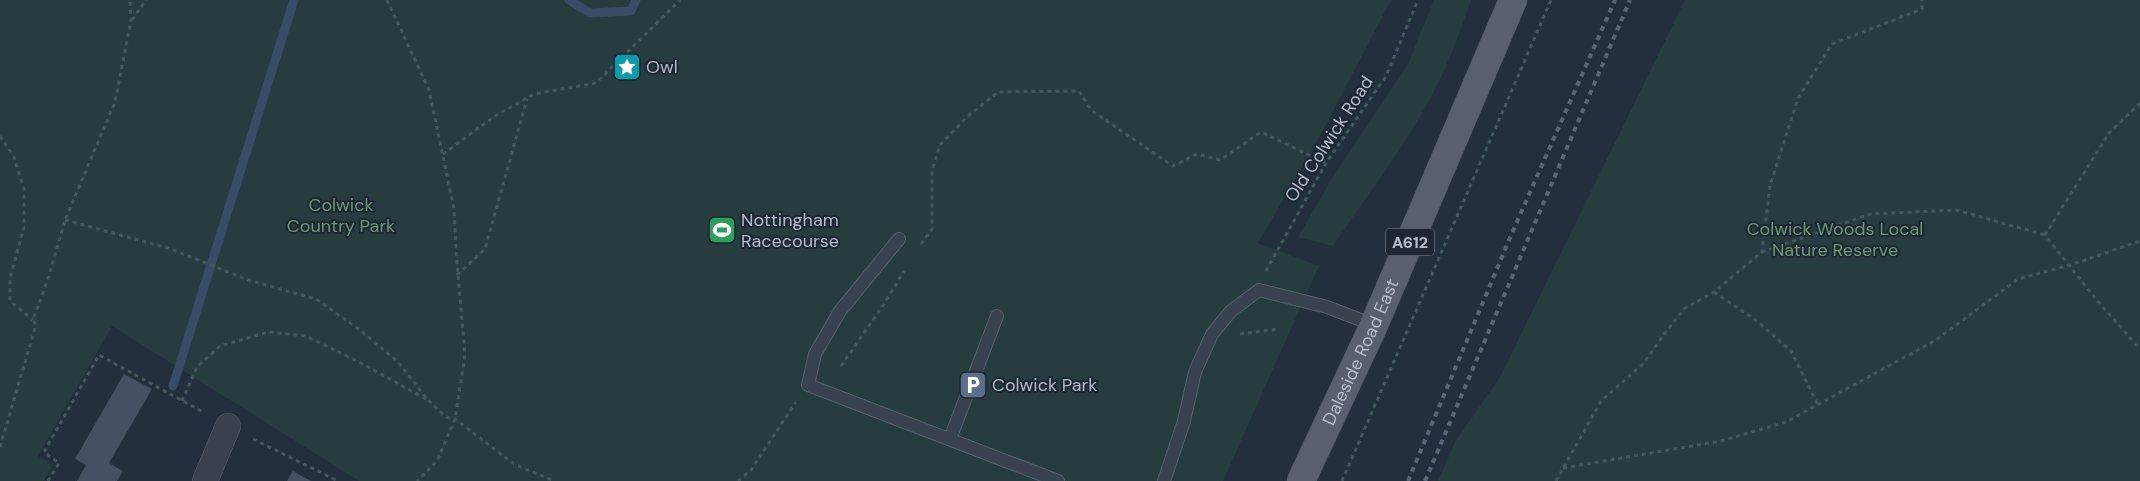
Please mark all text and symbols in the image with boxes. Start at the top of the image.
place icon: Owl [612,52,642,82]
place label: Owl [646,55,678,79]
street label: Old Colwick Road [1279,71,1379,207]
park label: Colwick Country Park [287,193,395,238]
place label: Nottingham Racecourse [741,208,839,253]
sports icon: Nottingham Racecourse [707,215,737,245]
park label: Colwick Woods Local Nature Reserve [1747,217,1923,262]
road number: A612 [1386,228,1434,256]
street label: Daleside Road East [1317,275,1404,429]
parking icon: Colwick Park [958,370,988,400]
place label: Colwick Park [992,373,1097,397]

